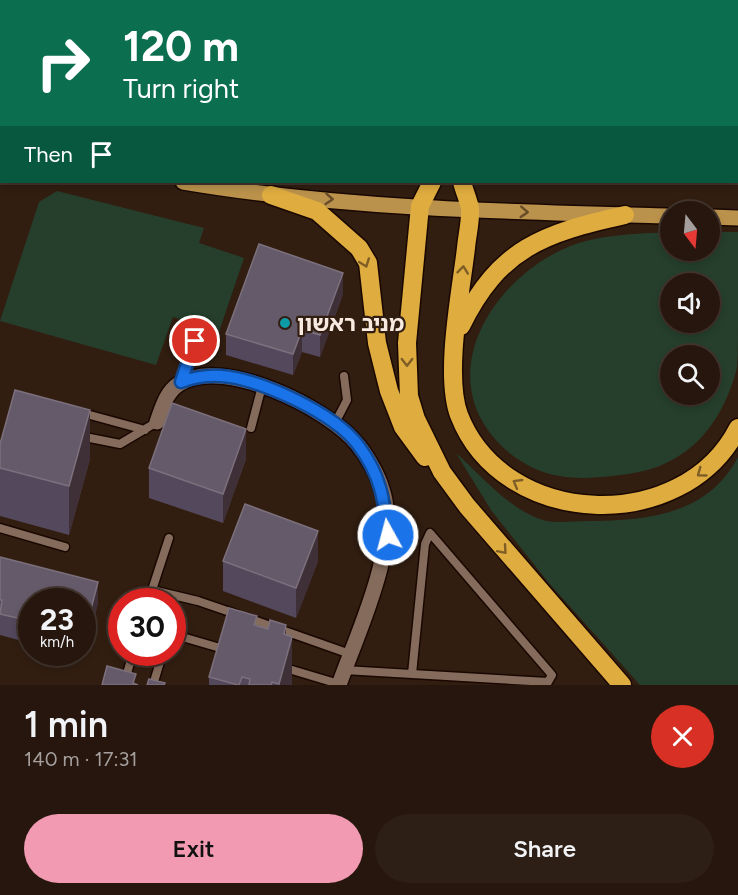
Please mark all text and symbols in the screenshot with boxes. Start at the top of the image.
text: 120 m [123,21,239,72]
icon: right [24,24,102,102]
text: Turn right [123,72,239,105]
icon: arrive [85,138,118,171]
text: Then [24,141,73,168]
one-way arrow [325,192,334,205]
north arrow [660,201,720,261]
map controls [660,201,720,405]
one-way arrow [519,205,528,218]
one-way arrow [358,257,371,268]
one-way arrow [456,266,469,275]
button: sound [660,273,720,333]
place label: מניב ראשון [297,310,404,337]
pin [169,315,220,366]
marker: מניב ראשון [278,316,292,330]
icon: arrive [178,324,211,357]
button: search [660,345,720,405]
one-way arrow [401,358,413,367]
one-way arrow [697,466,708,477]
one-way arrow [513,479,523,490]
position arrow [356,503,420,567]
one-way arrow [496,543,507,554]
speed limit sign: 30 [108,588,186,666]
text: 23 [40,601,74,638]
text: km/h [40,633,74,651]
text: 1 min [24,703,108,746]
button: close [651,705,714,768]
text: 140 m · 17:31 [24,747,138,771]
button: Exit [24,814,363,883]
button: Share [375,814,714,883]

